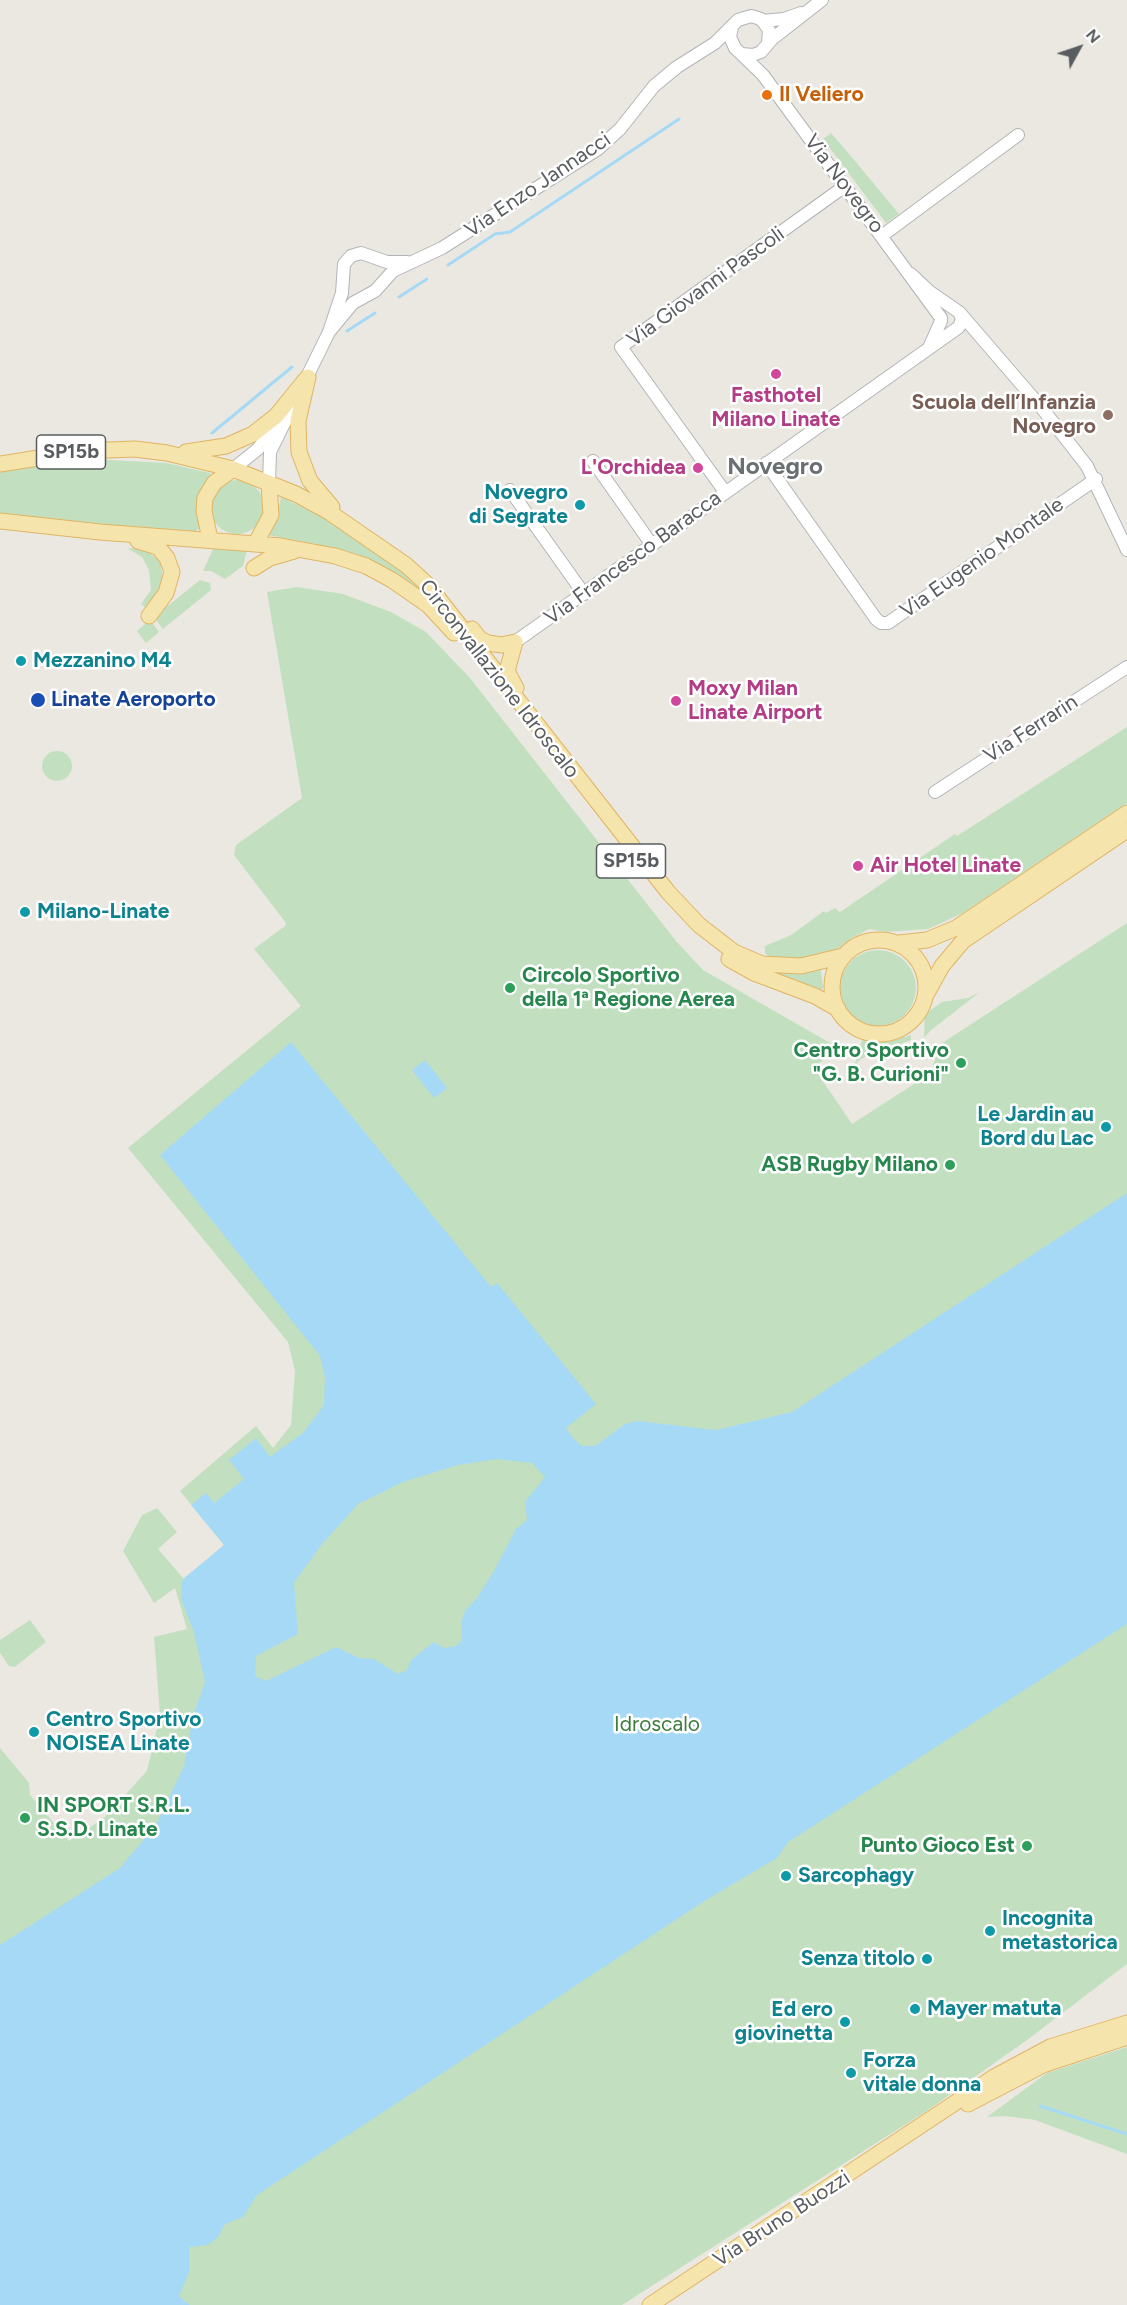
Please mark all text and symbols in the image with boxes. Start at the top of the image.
north arrow [1049,18,1109,78]
text: N [1082,25,1104,47]
place label: Il Veliero [779,82,864,108]
marker: Il Veliero [760,88,774,102]
street label: Via Enzo Jannacci [460,127,616,243]
street label: Via Novegro [799,130,889,238]
street label: Via Giovanni Pascoli [622,221,790,353]
marker: Fasthotel Milano Linate [769,367,783,381]
place label: Fasthotel Milano Linate [712,383,840,433]
place label: Scuola dell’Infanzia Novegro [911,390,1096,440]
marker: Scuola dell’Infanzia Novegro [1101,408,1115,422]
road number: SP15b [36,435,106,469]
district label: Novegro [727,453,823,481]
place label: L'Orchidea [581,455,686,481]
marker: L'Orchidea [691,461,705,475]
place label: Novegro di Segrate [469,480,568,530]
street label: Via Francesco Baracca [540,485,726,631]
street label: Via Eugenio Montale [895,492,1069,624]
marker: Novegro di Segrate [573,498,587,512]
street label: Circonvallazione Idroscalo [414,575,584,783]
place label: Mezzanino M4 [33,648,172,674]
marker: Mezzanino M4 [14,654,28,668]
place label: Moxy Milan Linate Airport [688,676,822,726]
place label: Linate Aeroporto [51,687,216,713]
street label: Via Ferrarin [979,689,1083,769]
marker: Linate Aeroporto [29,691,47,709]
marker: Moxy Milan Linate Airport [669,694,683,708]
road number: SP15b [596,844,666,878]
place label: Air Hotel Linate [870,853,1021,879]
marker: Air Hotel Linate [851,859,865,873]
place label: Milano-Linate [37,899,169,925]
marker: Milano-Linate [18,905,32,919]
place label: Circolo Sportivo della 1ª Regione Aerea [522,963,735,1013]
marker: Circolo Sportivo della 1ª Regione Aerea [503,981,517,995]
place label: Centro Sportivo "G. B. Curioni" [794,1038,949,1088]
marker: Centro Sportivo "G. B. Curioni" [954,1056,968,1070]
place label: Le Jardin au Bord du Lac [977,1102,1094,1152]
marker: Le Jardin au Bord du Lac [1099,1120,1113,1134]
place label: ASB Rugby Milano [761,1152,938,1178]
marker: ASB Rugby Milano [943,1158,957,1172]
place label: Centro Sportivo NOISEA Linate [46,1707,201,1757]
park label: Idroscalo [614,1712,700,1738]
marker: Centro Sportivo NOISEA Linate [27,1725,41,1739]
place label: IN SPORT S.R.L. S.S.D. Linate [37,1793,190,1843]
marker: IN SPORT S.R.L. S.S.D. Linate [18,1811,32,1825]
place label: Punto Gioco Est [861,1833,1015,1859]
marker: Punto Gioco Est [1020,1839,1034,1853]
place label: Sarcophagy [798,1863,914,1889]
marker: Sarcophagy [779,1869,793,1883]
place label: Incognita metastorica [1002,1906,1118,1956]
marker: Incognita metastorica [983,1924,997,1938]
place label: Senza titolo [801,1946,915,1972]
marker: Senza titolo [920,1952,934,1966]
place label: Mayer matuta [927,1996,1062,2022]
place label: Ed ero giovinetta [735,1997,833,2047]
marker: Mayer matuta [908,2002,922,2016]
marker: Ed ero giovinetta [838,2015,852,2029]
place label: Forza vitale donna [863,2048,981,2098]
marker: Forza vitale donna [844,2066,858,2080]
street label: Via Bruno Buozzi [709,2165,855,2273]

